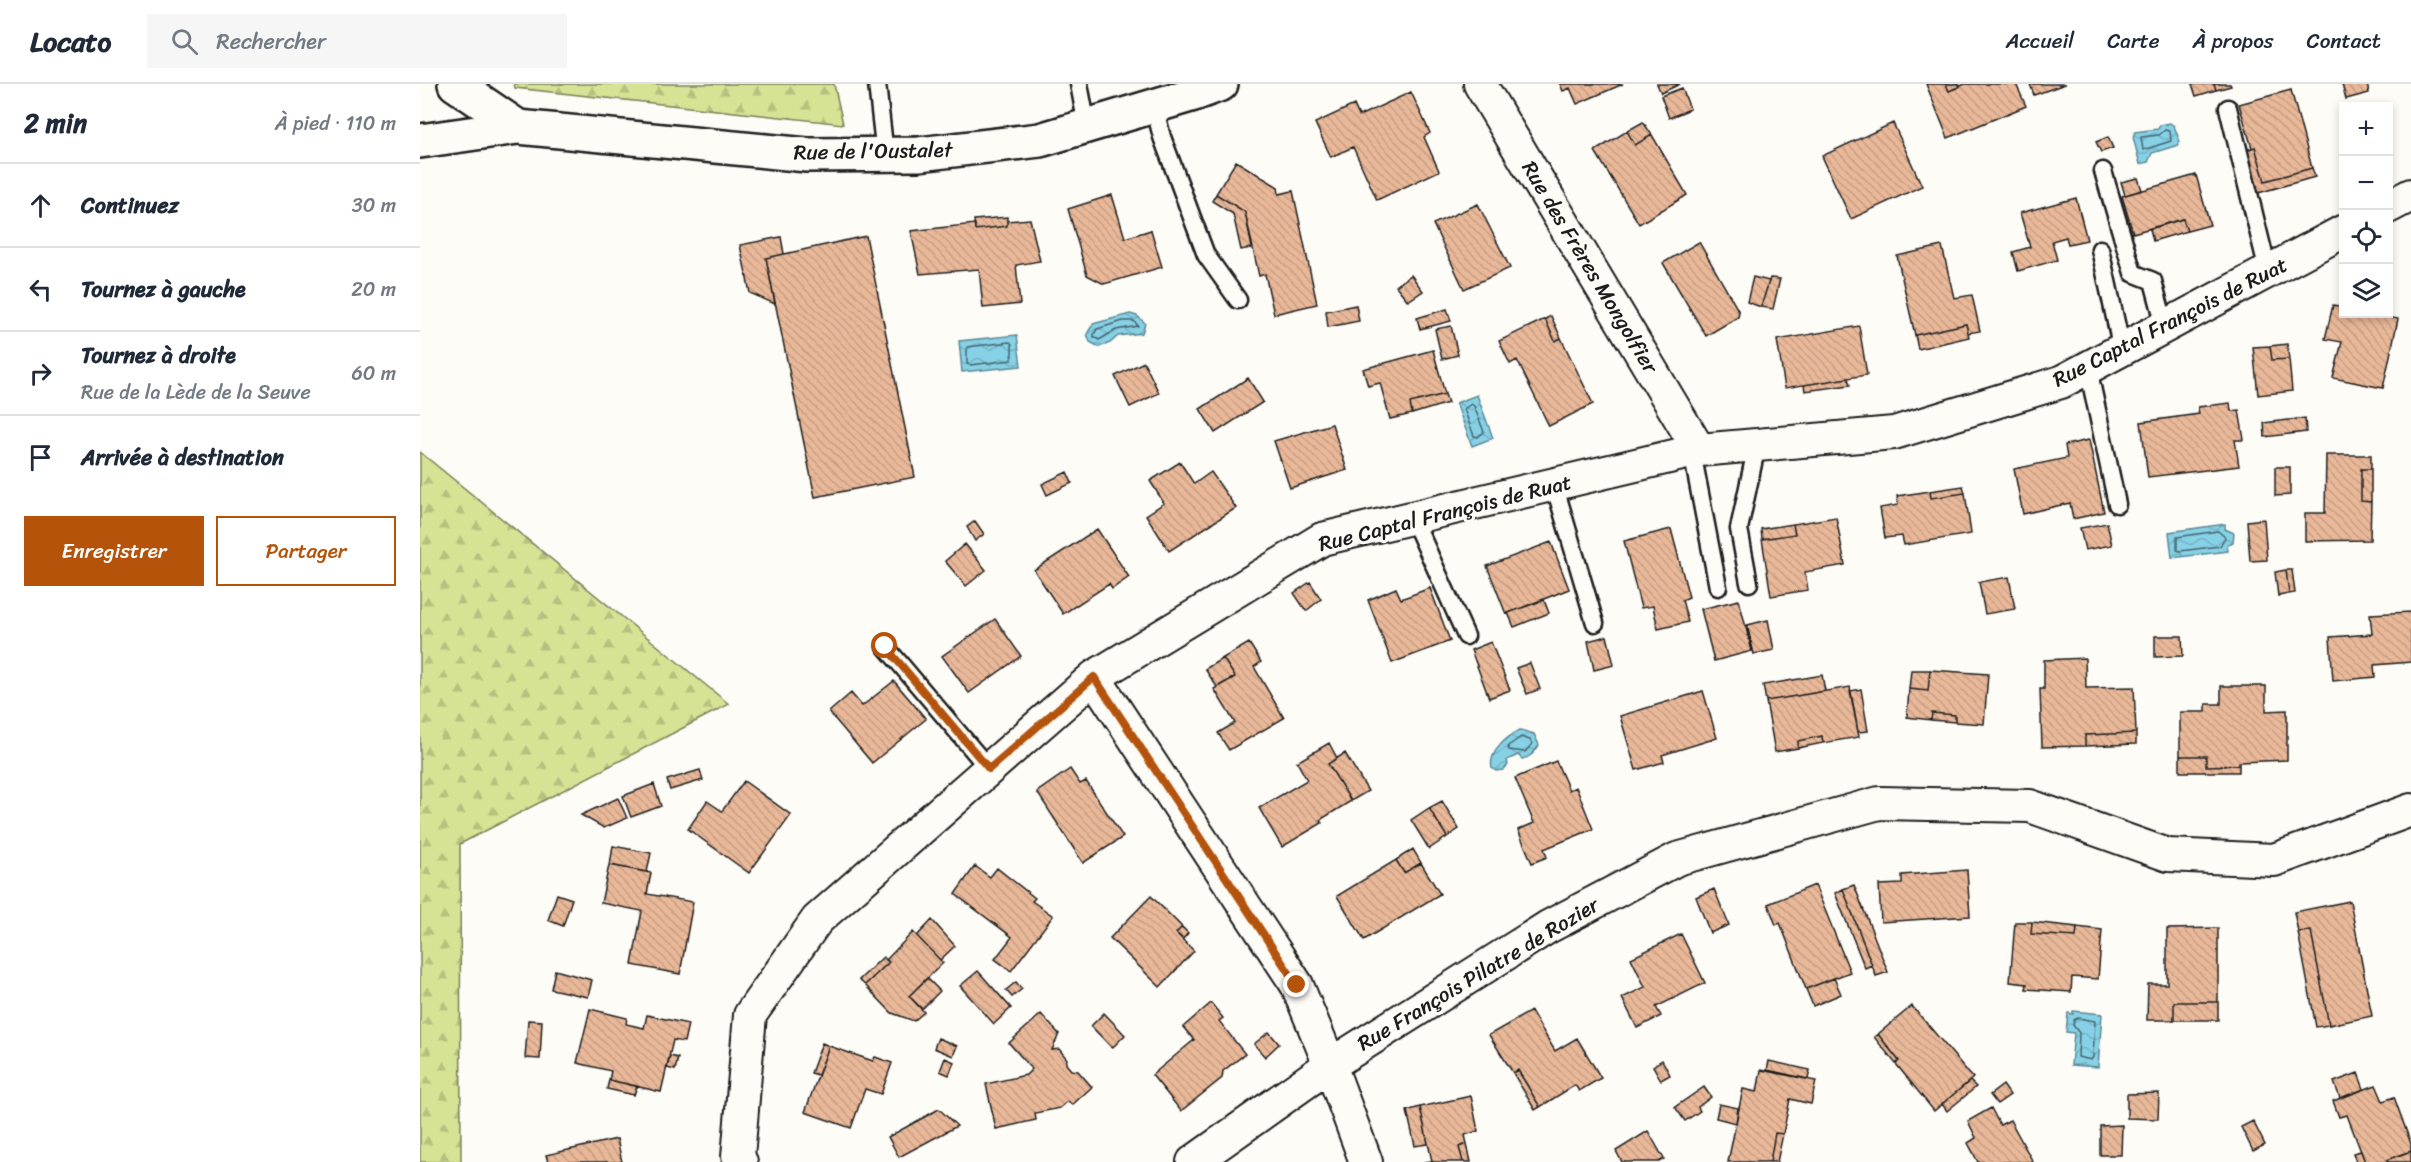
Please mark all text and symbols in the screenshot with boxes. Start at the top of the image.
search box [147,14,567,68]
text: Locato [30,17,111,66]
text: Rechercher [216,22,326,61]
text: Accueil [2006,22,2074,60]
text: Carte [2107,22,2160,60]
text: À propos [2193,22,2274,60]
text: Contact [2307,22,2381,60]
icon: search [168,25,201,58]
text: 2 min [24,100,87,146]
map controls [2339,102,2393,318]
button: + [2339,102,2393,156]
text: À pied · 110 m [275,106,396,141]
street label: Rue de l'Oustalet [793,131,954,171]
street label: Rue des Frères Mongolfier [1511,153,1670,382]
button: − [2339,156,2393,210]
text: Continuez [81,186,179,225]
text: 30 m [352,188,396,223]
icon: ahead [24,189,57,222]
button: locate [2339,210,2393,264]
street label: Rue Captal François de Ruat [2046,246,2294,398]
button: layers [2339,264,2393,318]
text: Tournez à gauche [81,270,246,309]
text: 20 m [351,272,396,307]
icon: left [24,273,57,306]
text: Tournez à droite [81,336,236,375]
text: 60 m [351,356,396,391]
icon: right [24,357,57,390]
text: Rue de la Lède de la Seuve [81,375,311,410]
text: Arrivée à destination [81,438,284,477]
icon: arrive [24,441,57,474]
street label: Rue Captal François de Ruat [1314,463,1576,563]
button: Enregistrer [24,516,204,586]
button: Partager [216,516,396,586]
route start [871,632,897,658]
street label: Rue François Pilatre de Rozier [1350,886,1608,1062]
route end [1283,971,1309,997]

